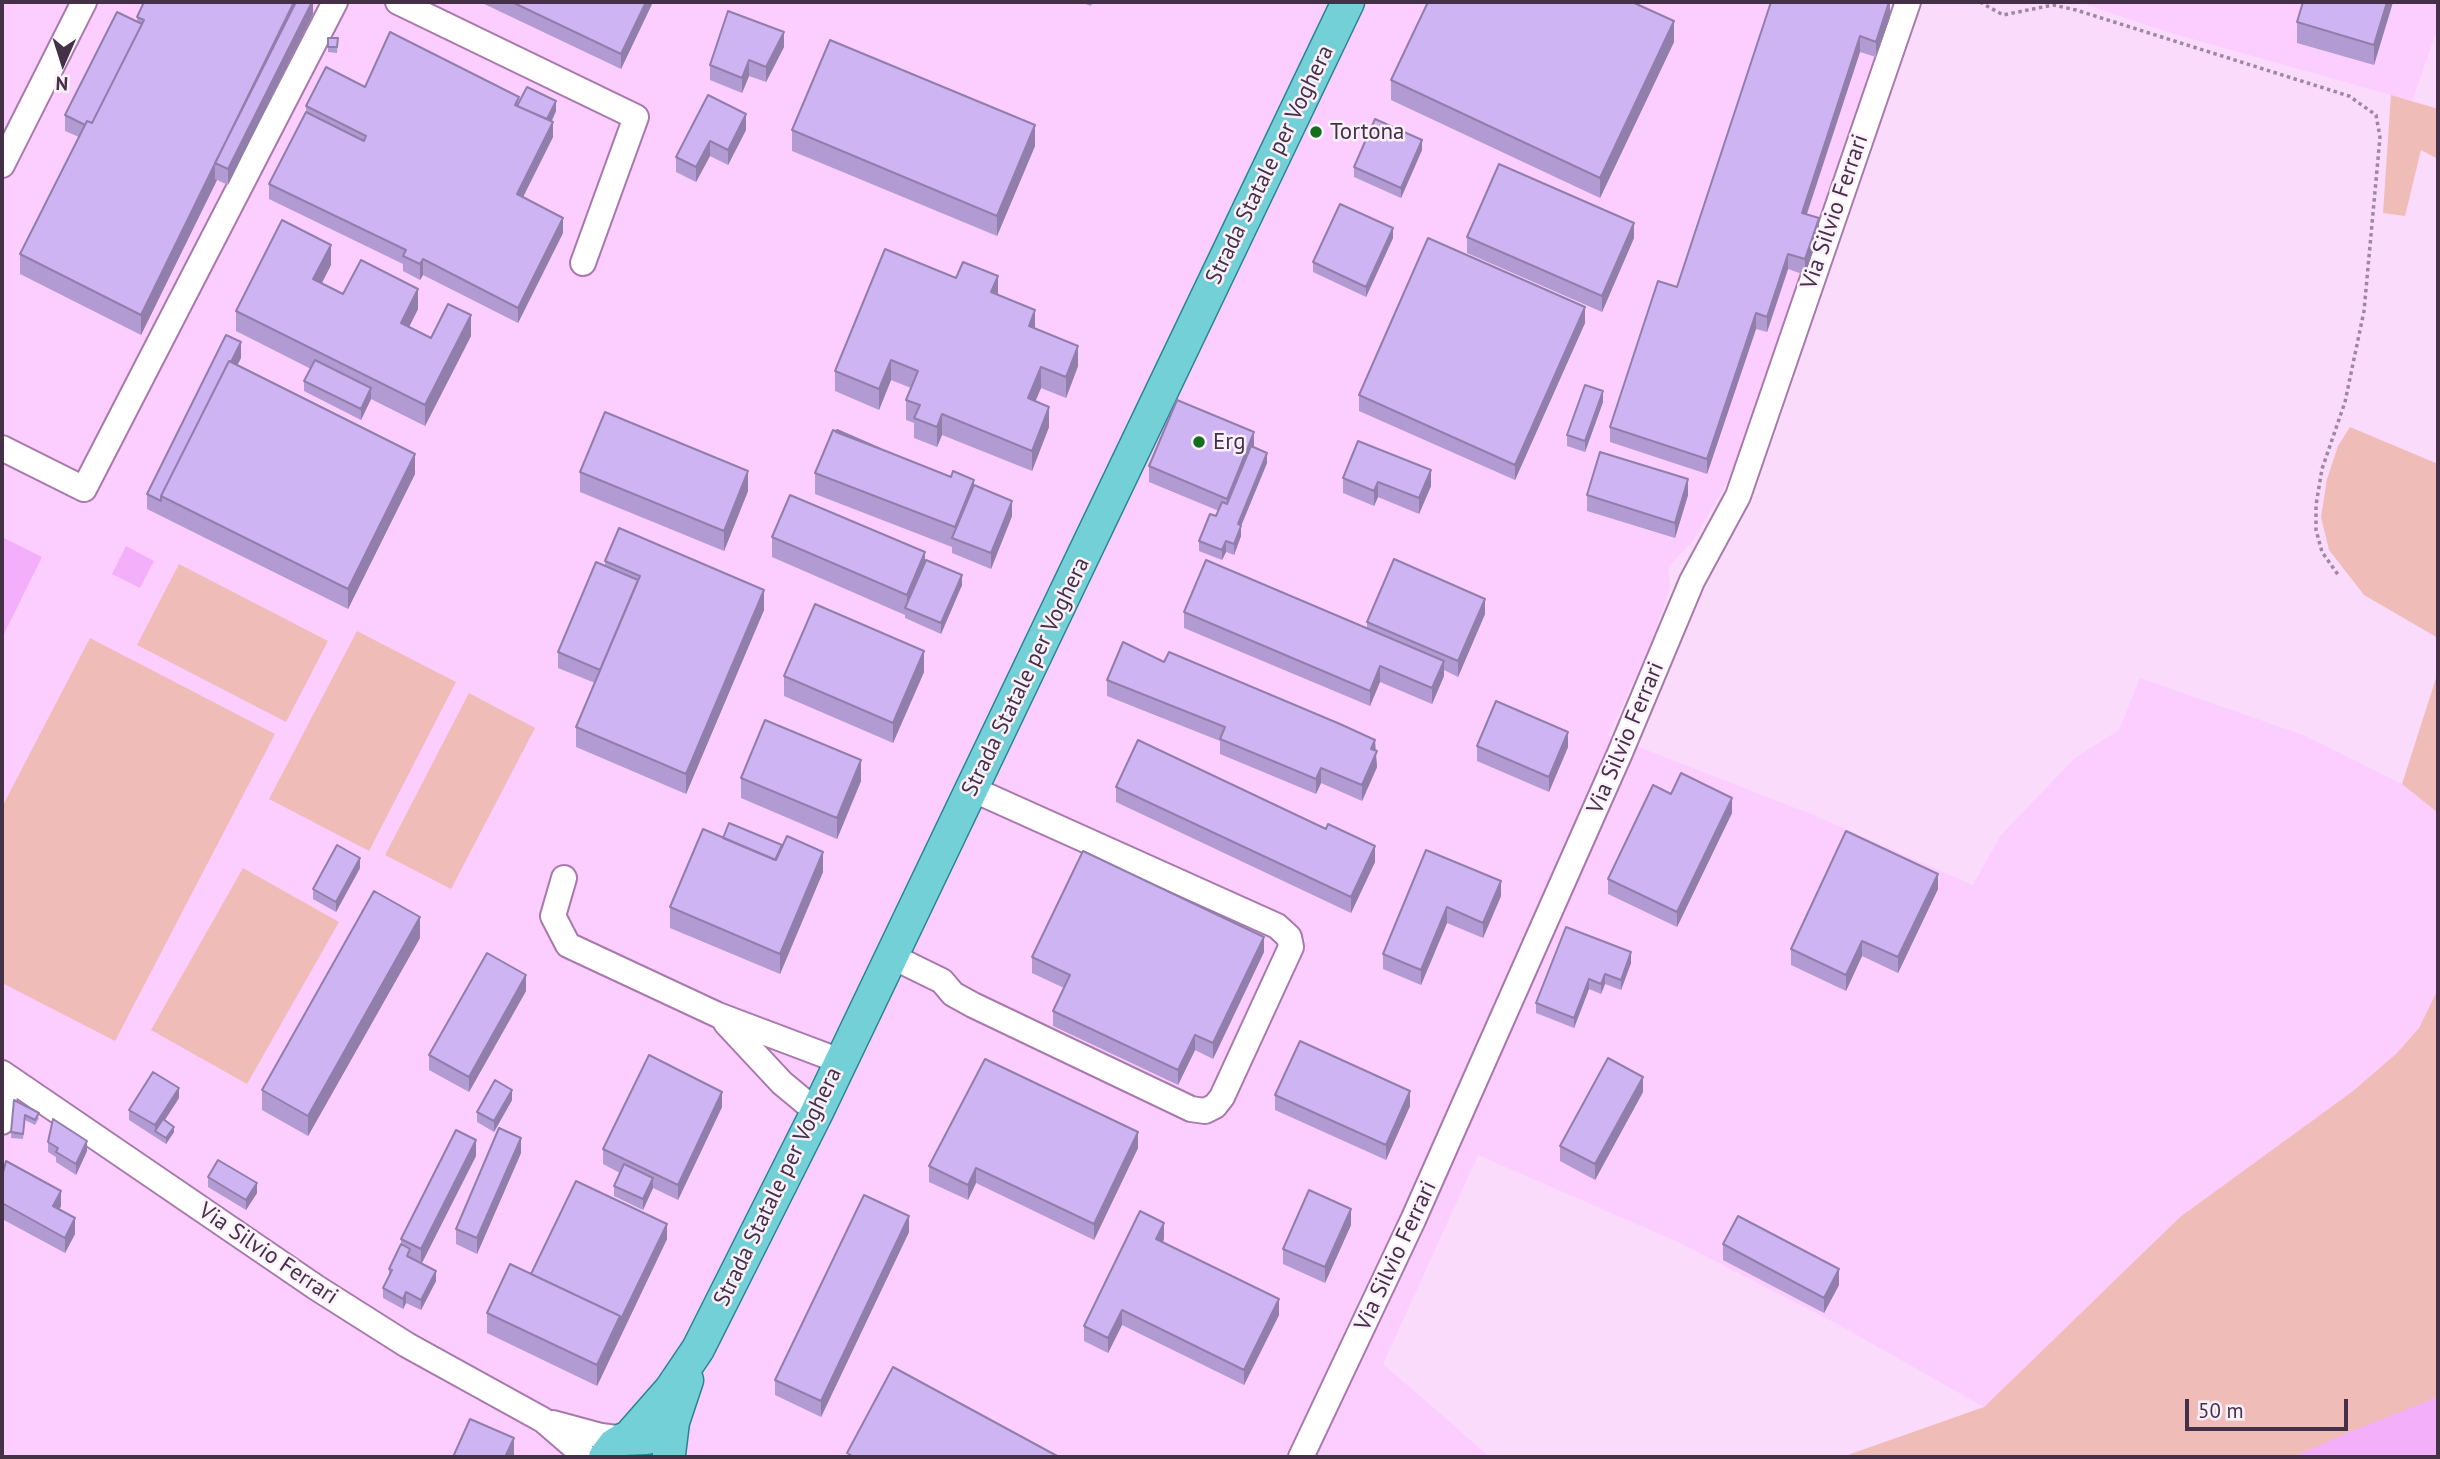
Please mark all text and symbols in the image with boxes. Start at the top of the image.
north arrow [28,28,98,98]
street label: Strada Statale per Voghera [1200,41,1340,289]
text: N [55,72,69,96]
place label: Tortona [1330,118,1405,146]
marker: Tortona [1308,124,1324,140]
street label: Via Silvio Ferrari [1796,131,1874,293]
place label: Erg [1213,428,1245,456]
marker: Erg [1191,434,1207,450]
street label: Strada Statale per Voghera [956,553,1096,801]
street label: Via Silvio Ferrari [1582,658,1670,818]
street label: Strada Statale per Voghera [708,1063,848,1311]
street label: Via Silvio Ferrari [1349,1177,1443,1335]
street label: Via Silvio Ferrari [193,1197,343,1311]
scale bar [2188,1386,2351,1430]
text: 50 m [2198,1397,2244,1424]

